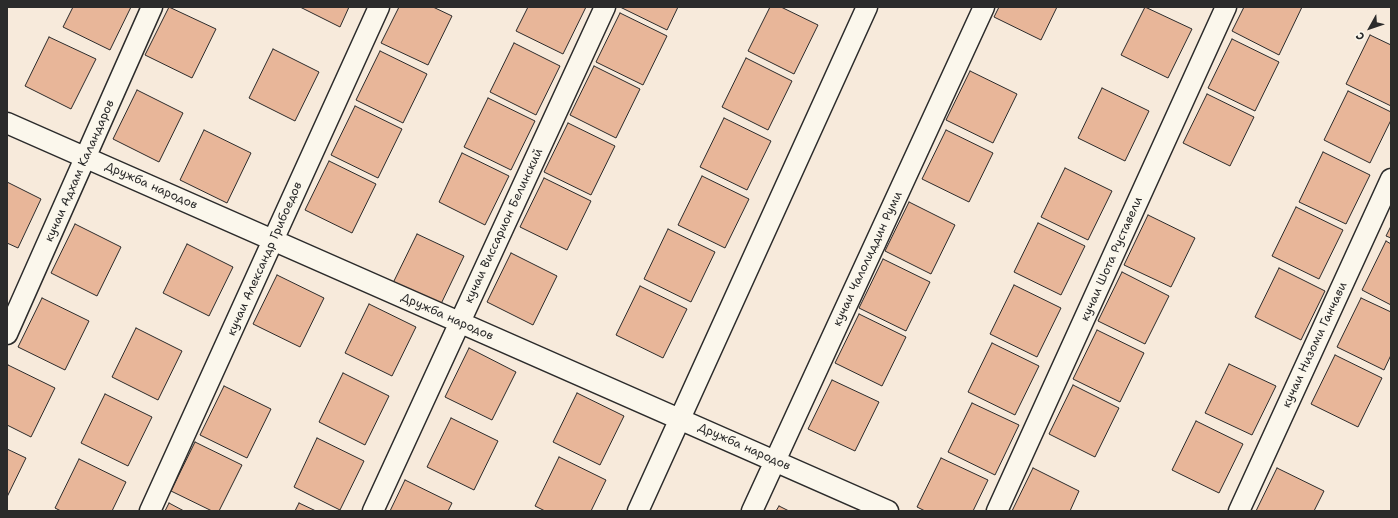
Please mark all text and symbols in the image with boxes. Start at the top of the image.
north arrow [1350,8,1390,48]
text: С [1353,29,1368,43]
street label: кучаи Адхам Каландаров [42,98,118,244]
street label: кучаи Виссарион Белинский [462,146,546,306]
street label: Дружба народов [103,159,199,213]
street label: кучаи Александр Грибоедов [224,180,306,338]
street label: кучаи Чалолиддин Руми [830,189,906,329]
street label: кучаи Шота Руставели [1078,195,1146,323]
street label: кучаи Низоми Ганчави [1280,280,1350,410]
street label: Дружба народов [399,290,495,344]
street label: Дружба народов [696,420,792,474]

